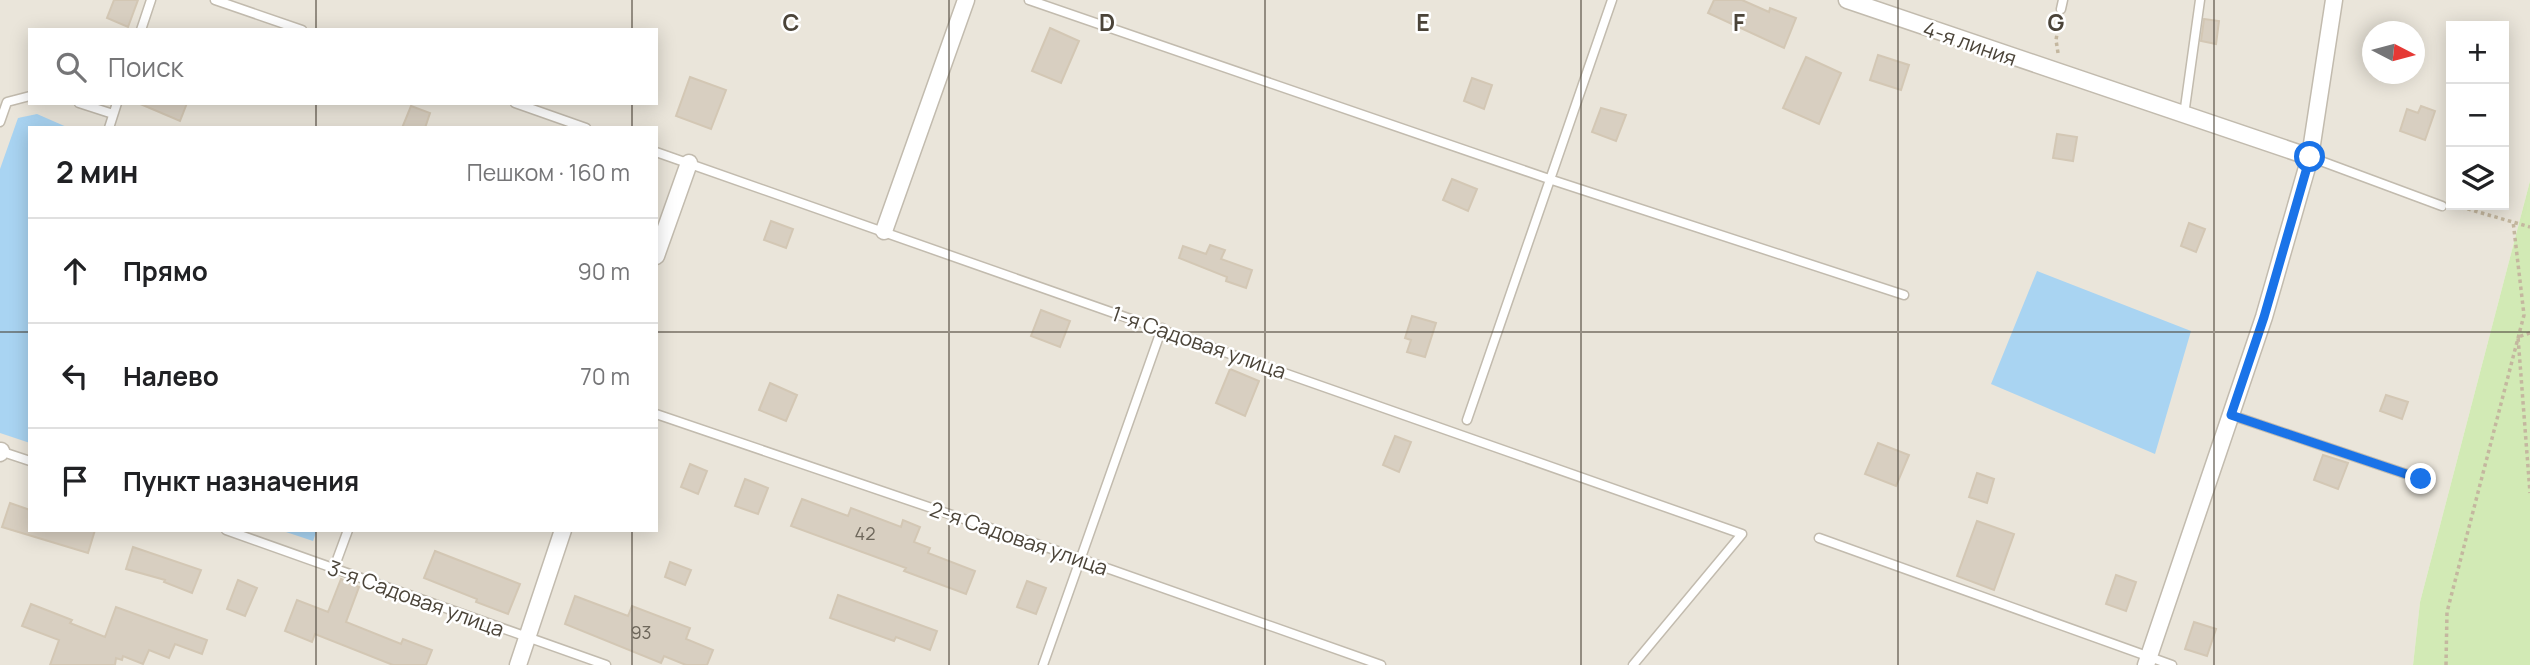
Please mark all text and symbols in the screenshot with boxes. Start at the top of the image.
text: C [783,6,800,38]
text: D [1099,6,1115,38]
text: E [1416,6,1430,38]
text: F [1733,6,1745,38]
text: G [2048,6,2065,38]
street label: 4-я линия [1920,14,2020,72]
north arrow [2362,21,2425,84]
map controls [2446,21,2509,210]
button: + [2446,21,2509,84]
search box [28,28,658,105]
icon: search [52,48,90,86]
text: Поиск [108,49,183,85]
button: − [2446,84,2509,147]
route start [2294,141,2325,172]
button: layers [2446,147,2509,210]
text: 2 мин [56,151,139,192]
text: Пешком · 160 m [467,156,630,188]
icon: ahead [56,252,94,290]
text: Прямо [123,253,208,289]
text: 90 m [578,255,630,287]
street label: 1-я Садовая улица [1108,299,1290,385]
icon: left [56,357,94,395]
text: Налево [123,358,219,394]
text: 70 m [580,360,630,392]
icon: arrive [56,462,94,500]
text: Пункт назначения [123,463,359,499]
route end [2405,463,2436,494]
street label: 2-я Садовая улица [926,494,1112,582]
house number: 42 [855,521,875,545]
street label: 3-я Садовая улица [324,553,508,643]
house number: 93 [630,620,652,644]

